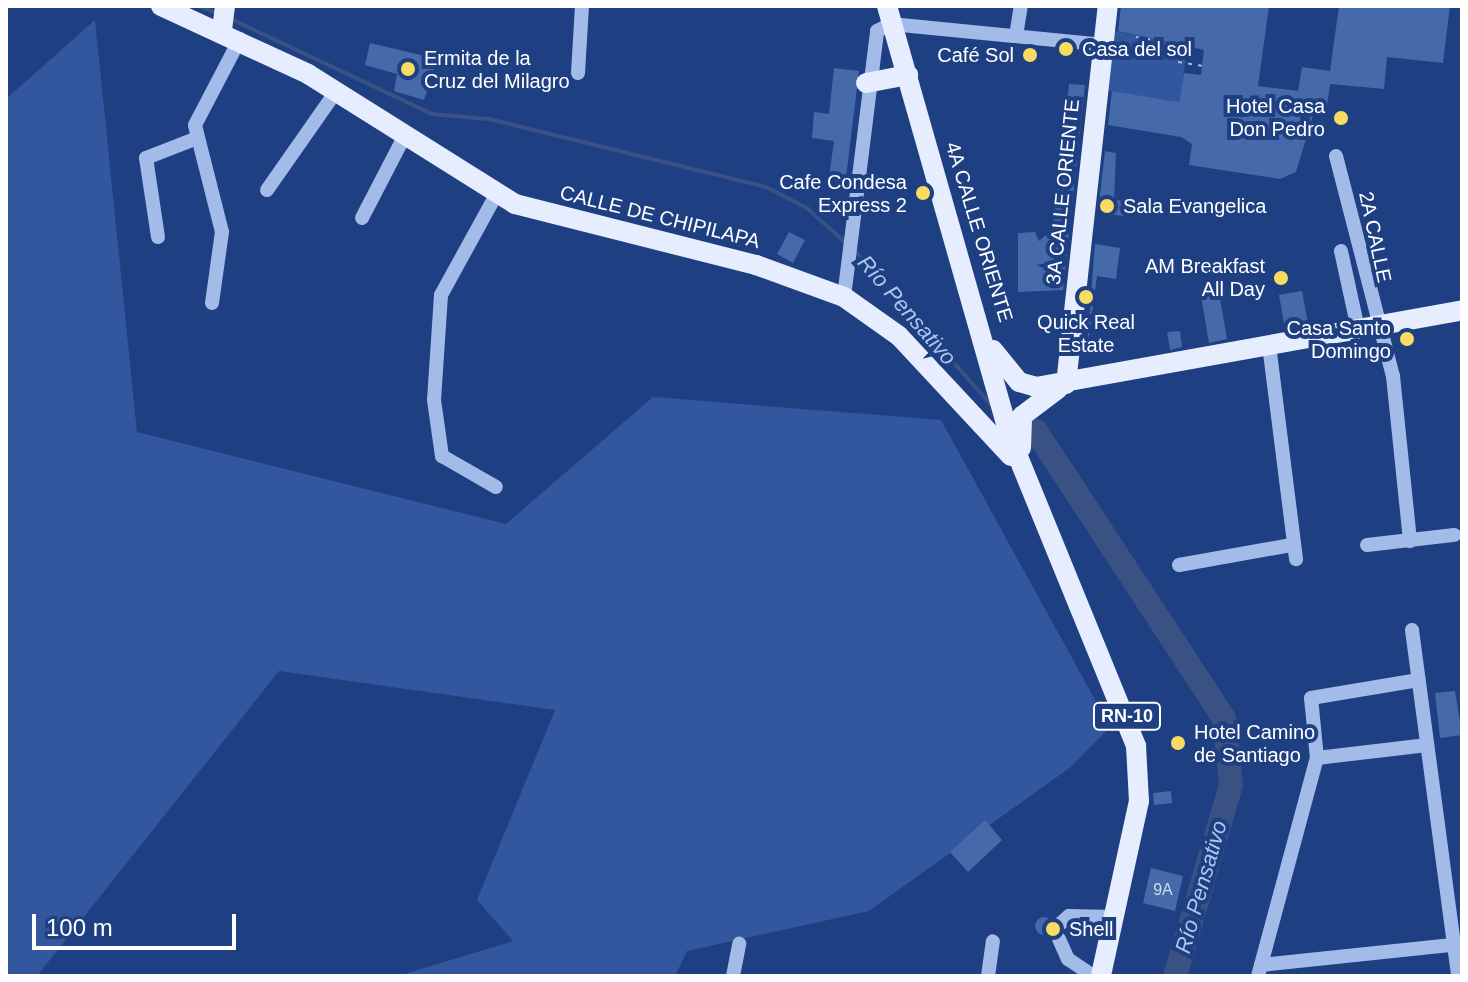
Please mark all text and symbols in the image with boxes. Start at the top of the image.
place label: Casa del sol [1082,37,1192,61]
marker: Casa del sol [1057,40,1075,58]
place label: Café Sol [937,43,1014,67]
place label: Ermita de la Cruz del Milagro [424,46,570,93]
marker: Café Sol [1021,46,1039,64]
marker: Ermita de la Cruz del Milagro [399,60,417,78]
place label: Hotel Casa Don Pedro [1226,94,1325,141]
street label: 3A CALLE ORIENTE [1041,97,1085,287]
marker: Hotel Casa Don Pedro [1332,109,1350,127]
street label: 4A CALLE ORIENTE [940,139,1018,325]
place label: Cafe Condesa Express 2 [779,170,907,217]
street label: CALLE DE CHIPILAPA [558,181,762,253]
marker: Cafe Condesa Express 2 [914,184,932,202]
street label: 2A CALLE [1354,189,1396,285]
place label: Sala Evangelica [1123,194,1266,218]
marker: Sala Evangelica [1098,197,1116,215]
water label: Río Pensativo [852,250,962,370]
place label: AM Breakfast All Day [1145,254,1265,301]
marker: AM Breakfast All Day [1272,269,1290,287]
marker: Quick Real Estate [1077,288,1095,306]
place label: Quick Real Estate [1037,310,1135,357]
place label: Casa Santo Domingo [1286,316,1391,363]
marker: Casa Santo Domingo [1398,330,1416,348]
road number: RN-10 [1091,702,1163,730]
place label: Hotel Camino de Santiago [1194,720,1315,767]
marker: Hotel Camino de Santiago [1169,734,1187,752]
water label: Río Pensativo [1169,818,1233,956]
house number: 9A [1153,880,1173,900]
scale bar [36,898,240,948]
text: 100 m [46,914,113,941]
place label: Shell [1069,917,1113,941]
marker: Shell [1044,920,1062,938]

